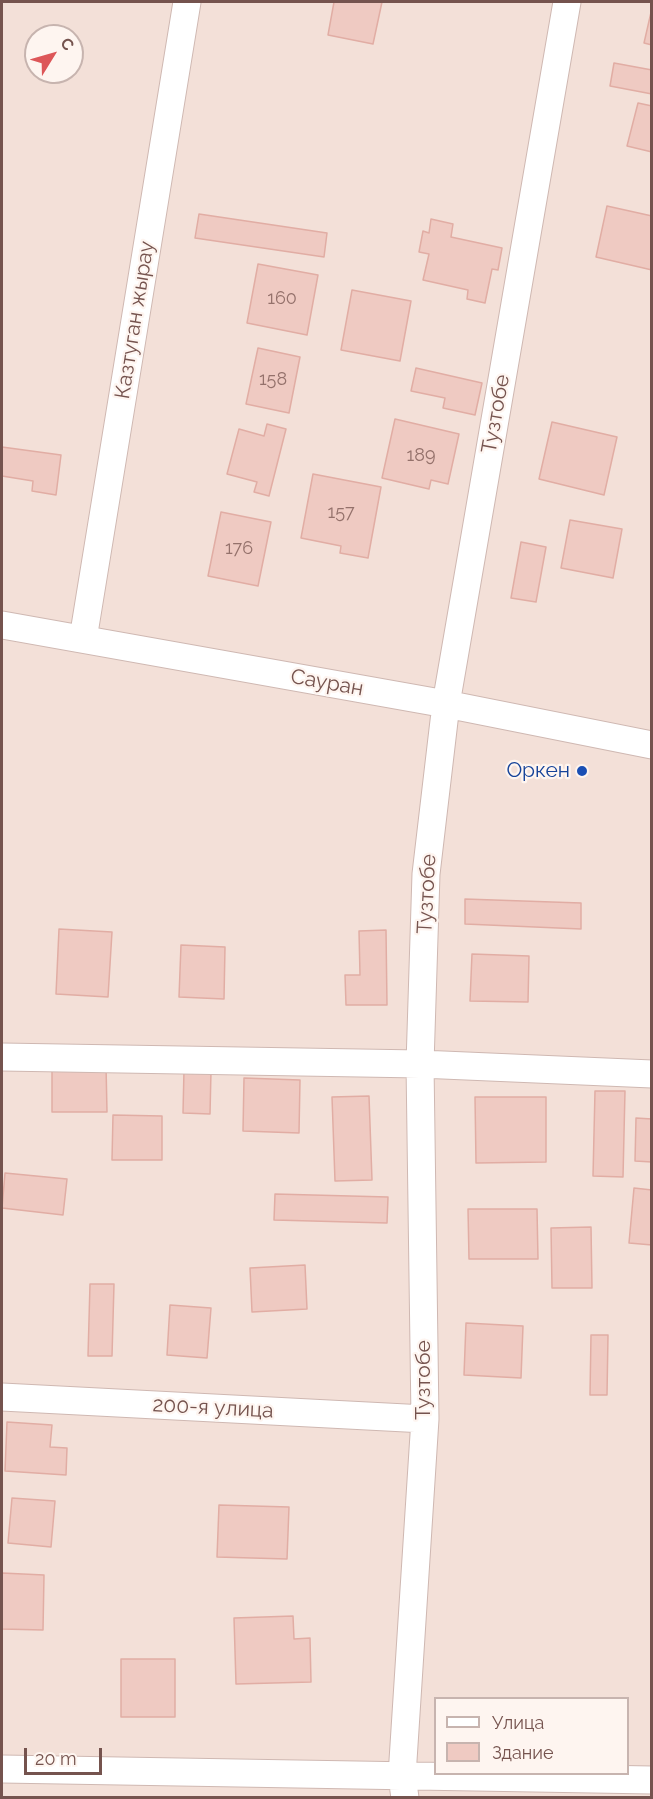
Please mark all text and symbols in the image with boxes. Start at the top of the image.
north arrow [24,24,84,84]
text: С [56,34,78,54]
street label: Казтуган жырау [110,239,160,401]
house number: 160 [267,288,297,310]
house number: 158 [259,369,287,391]
street label: Тузтобе [477,373,515,455]
house number: 189 [407,445,435,467]
house number: 157 [327,502,355,524]
house number: 176 [225,538,253,560]
street label: Сауран [289,664,365,702]
place label: Оркен [506,758,570,784]
marker: Оркен [575,764,589,778]
street label: Тузтобе [412,854,442,934]
street label: Тузтобе [411,1340,437,1420]
street label: 200-я улица [152,1392,274,1424]
legend [434,1697,629,1775]
text: Улица [492,1712,544,1733]
scale bar [27,1736,105,1774]
text: Здание [492,1742,554,1763]
text: 20 m [35,1748,77,1769]

